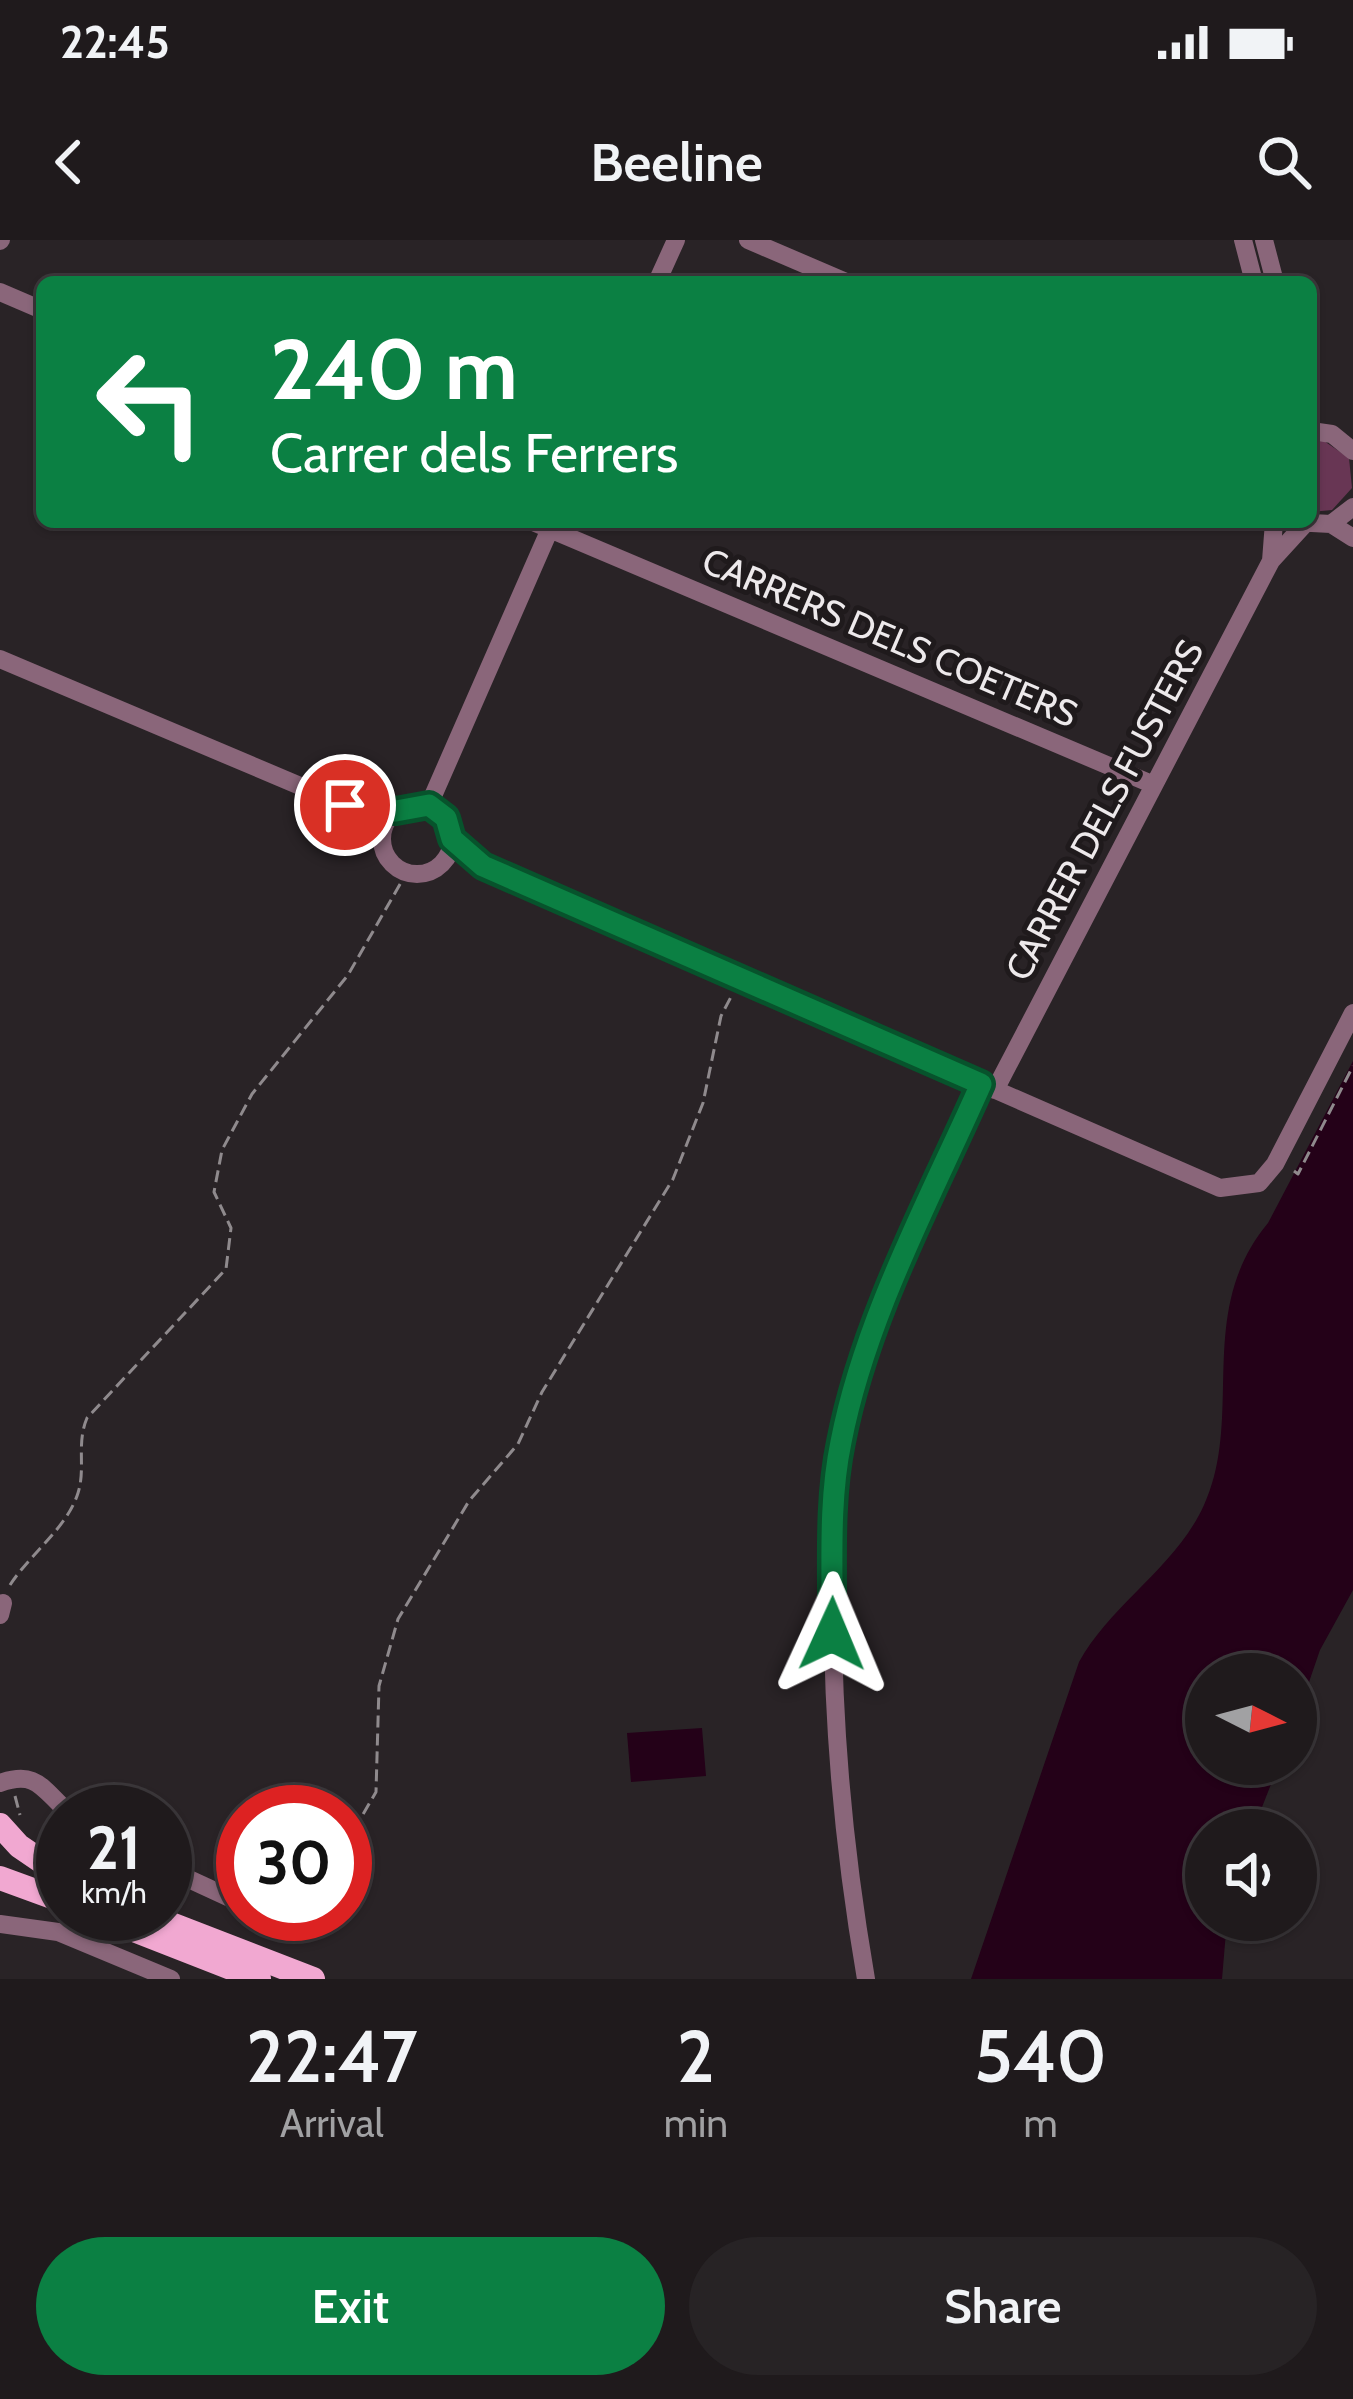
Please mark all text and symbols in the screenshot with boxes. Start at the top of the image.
text: 22:45 [60,15,170,69]
icon: back [36,129,102,195]
text: Beeline [590,129,763,195]
icon: search [1251,129,1317,195]
text: 240 m [270,318,518,420]
icon: left [72,324,228,480]
text: Carrer dels Ferrers [270,420,678,486]
street label: CARRERS DELS COETERS [696,538,1084,736]
street label: CARRER DELS FUSTERS [996,633,1212,987]
pin [294,754,396,856]
icon: arrive [312,772,378,838]
position arrow [769,1571,895,1697]
north arrow [1185,1653,1317,1785]
map controls [1185,1653,1317,1941]
speed limit sign: 30 [216,1785,372,1941]
button: sound [1185,1809,1317,1941]
text: 21 [87,1811,141,1884]
text: km/h [81,1874,147,1911]
text: 22:47 [246,2013,418,2100]
text: 2 [677,2013,715,2100]
text: 540 [974,2013,1107,2100]
text: Arrival [280,2099,384,2147]
text: min [664,2099,728,2147]
text: m [1023,2099,1058,2147]
button: Exit [36,2237,665,2375]
button: Share [689,2237,1317,2375]

